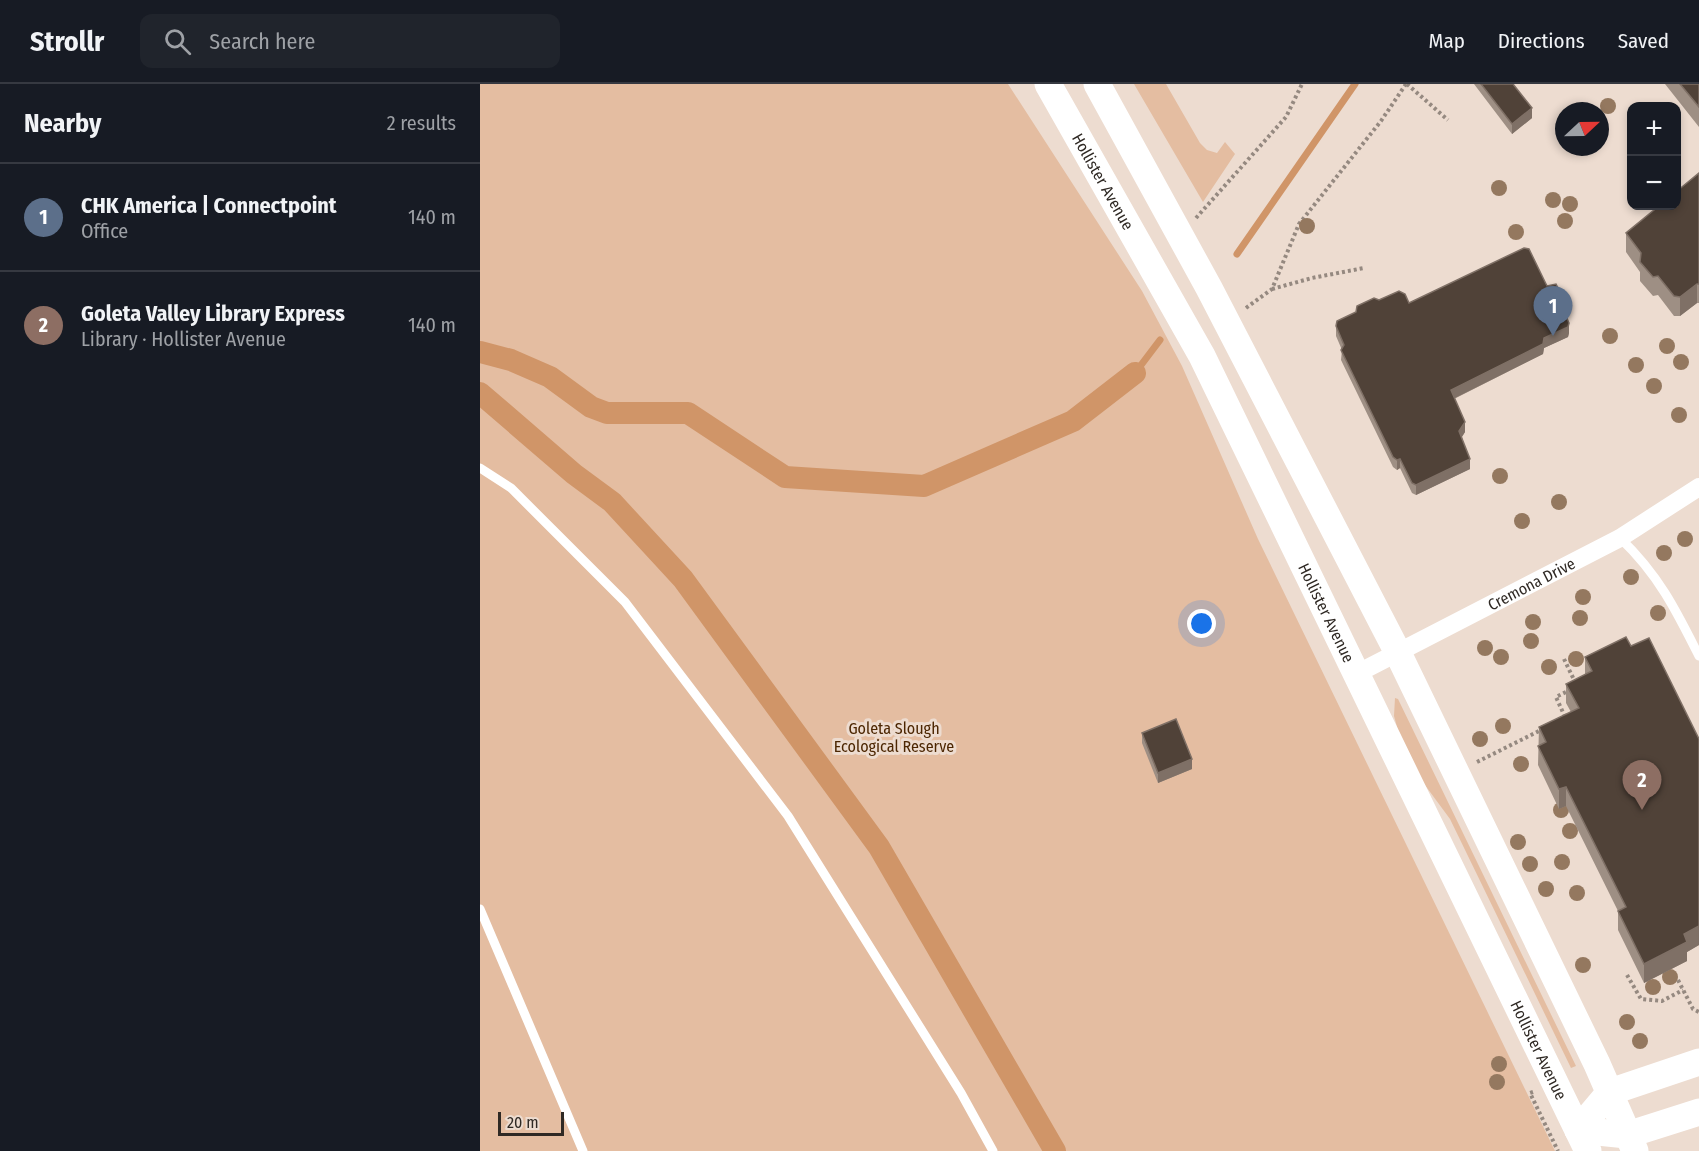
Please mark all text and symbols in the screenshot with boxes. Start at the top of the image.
search box [140,14,560,68]
text: Strollr [30,25,104,58]
icon: search [161,25,194,58]
text: Search here [209,28,315,55]
text: Map [1428,28,1465,54]
text: Directions [1498,28,1585,54]
text: Saved [1618,28,1669,54]
north arrow [1555,102,1609,156]
map controls [1627,102,1681,210]
button: + [1627,102,1681,156]
text: Nearby [24,108,101,139]
text: 2 results [387,111,456,135]
street label: Hollister Avenue [1068,130,1138,233]
button: − [1627,156,1681,210]
text: CHK America | Connectpoint [81,192,337,219]
text: 1 [39,205,48,229]
text: 140 m [408,205,456,229]
text: Office [81,219,128,243]
pin: 1 [1534,286,1572,336]
text: Goleta Valley Library Express [81,300,345,327]
text: 2 [39,313,48,337]
text: 140 m [408,313,456,337]
text: Library · Hollister Avenue [81,327,286,351]
street label: Cremona Drive [1484,553,1578,614]
street label: Hollister Avenue [1295,560,1359,666]
your location [1187,609,1216,638]
park label: Goleta Slough Ecological Reserve [834,719,954,756]
pin: 2 [1622,760,1662,810]
street label: Hollister Avenue [1507,997,1571,1103]
scale bar [498,1109,564,1136]
text: 20 m [507,1113,538,1132]

